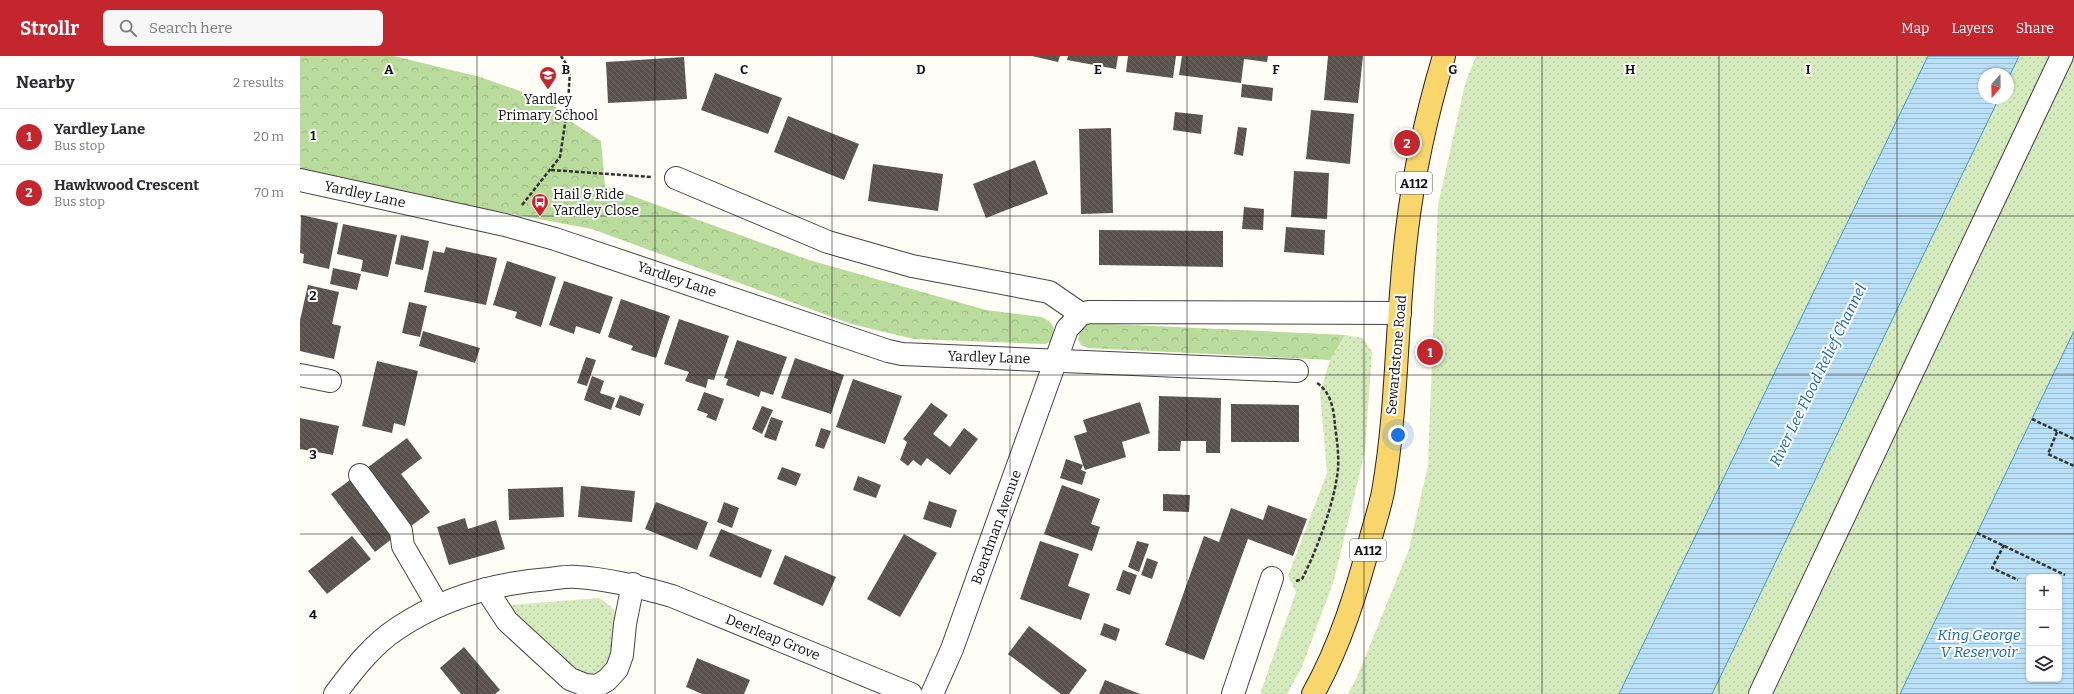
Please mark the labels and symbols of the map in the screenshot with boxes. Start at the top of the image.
text: A [384,62,394,77]
text: B [562,62,570,77]
text: C [740,62,748,77]
text: D [916,62,926,77]
text: E [1094,62,1102,77]
text: F [1272,62,1280,77]
text: G [1448,62,1458,77]
text: H [1625,62,1635,77]
text: I [1806,62,1811,77]
school or university icon: Yardley Primary School [538,65,558,90]
north arrow [1978,68,2014,104]
place label: Yardley Primary School [498,91,598,124]
text: 1 [310,128,316,143]
pin: 2 [1394,128,1420,158]
road number: A112 [1396,172,1432,194]
street label: Yardley Lane [323,178,407,211]
place label: Hail & Ride Yardley Close [553,186,639,219]
bus stop icon: Hail & Ride Yardley Close [530,192,550,217]
street label: Yardley Lane [635,258,719,301]
water label: River Lee Flood Relief Channel [1766,281,1870,469]
text: 2 [309,288,317,303]
street label: Sewardstone Road [1383,294,1410,416]
pin: 1 [1417,337,1443,367]
street label: Yardley Lane [947,348,1031,367]
your location [1388,425,1408,445]
text: 3 [309,447,317,462]
street label: Boardman Avenue [968,468,1025,587]
road number: A112 [1350,539,1386,561]
text: 4 [309,607,317,622]
street label: Deerleap Grove [723,611,823,664]
water label: King George V Reservoir [1937,626,2021,661]

